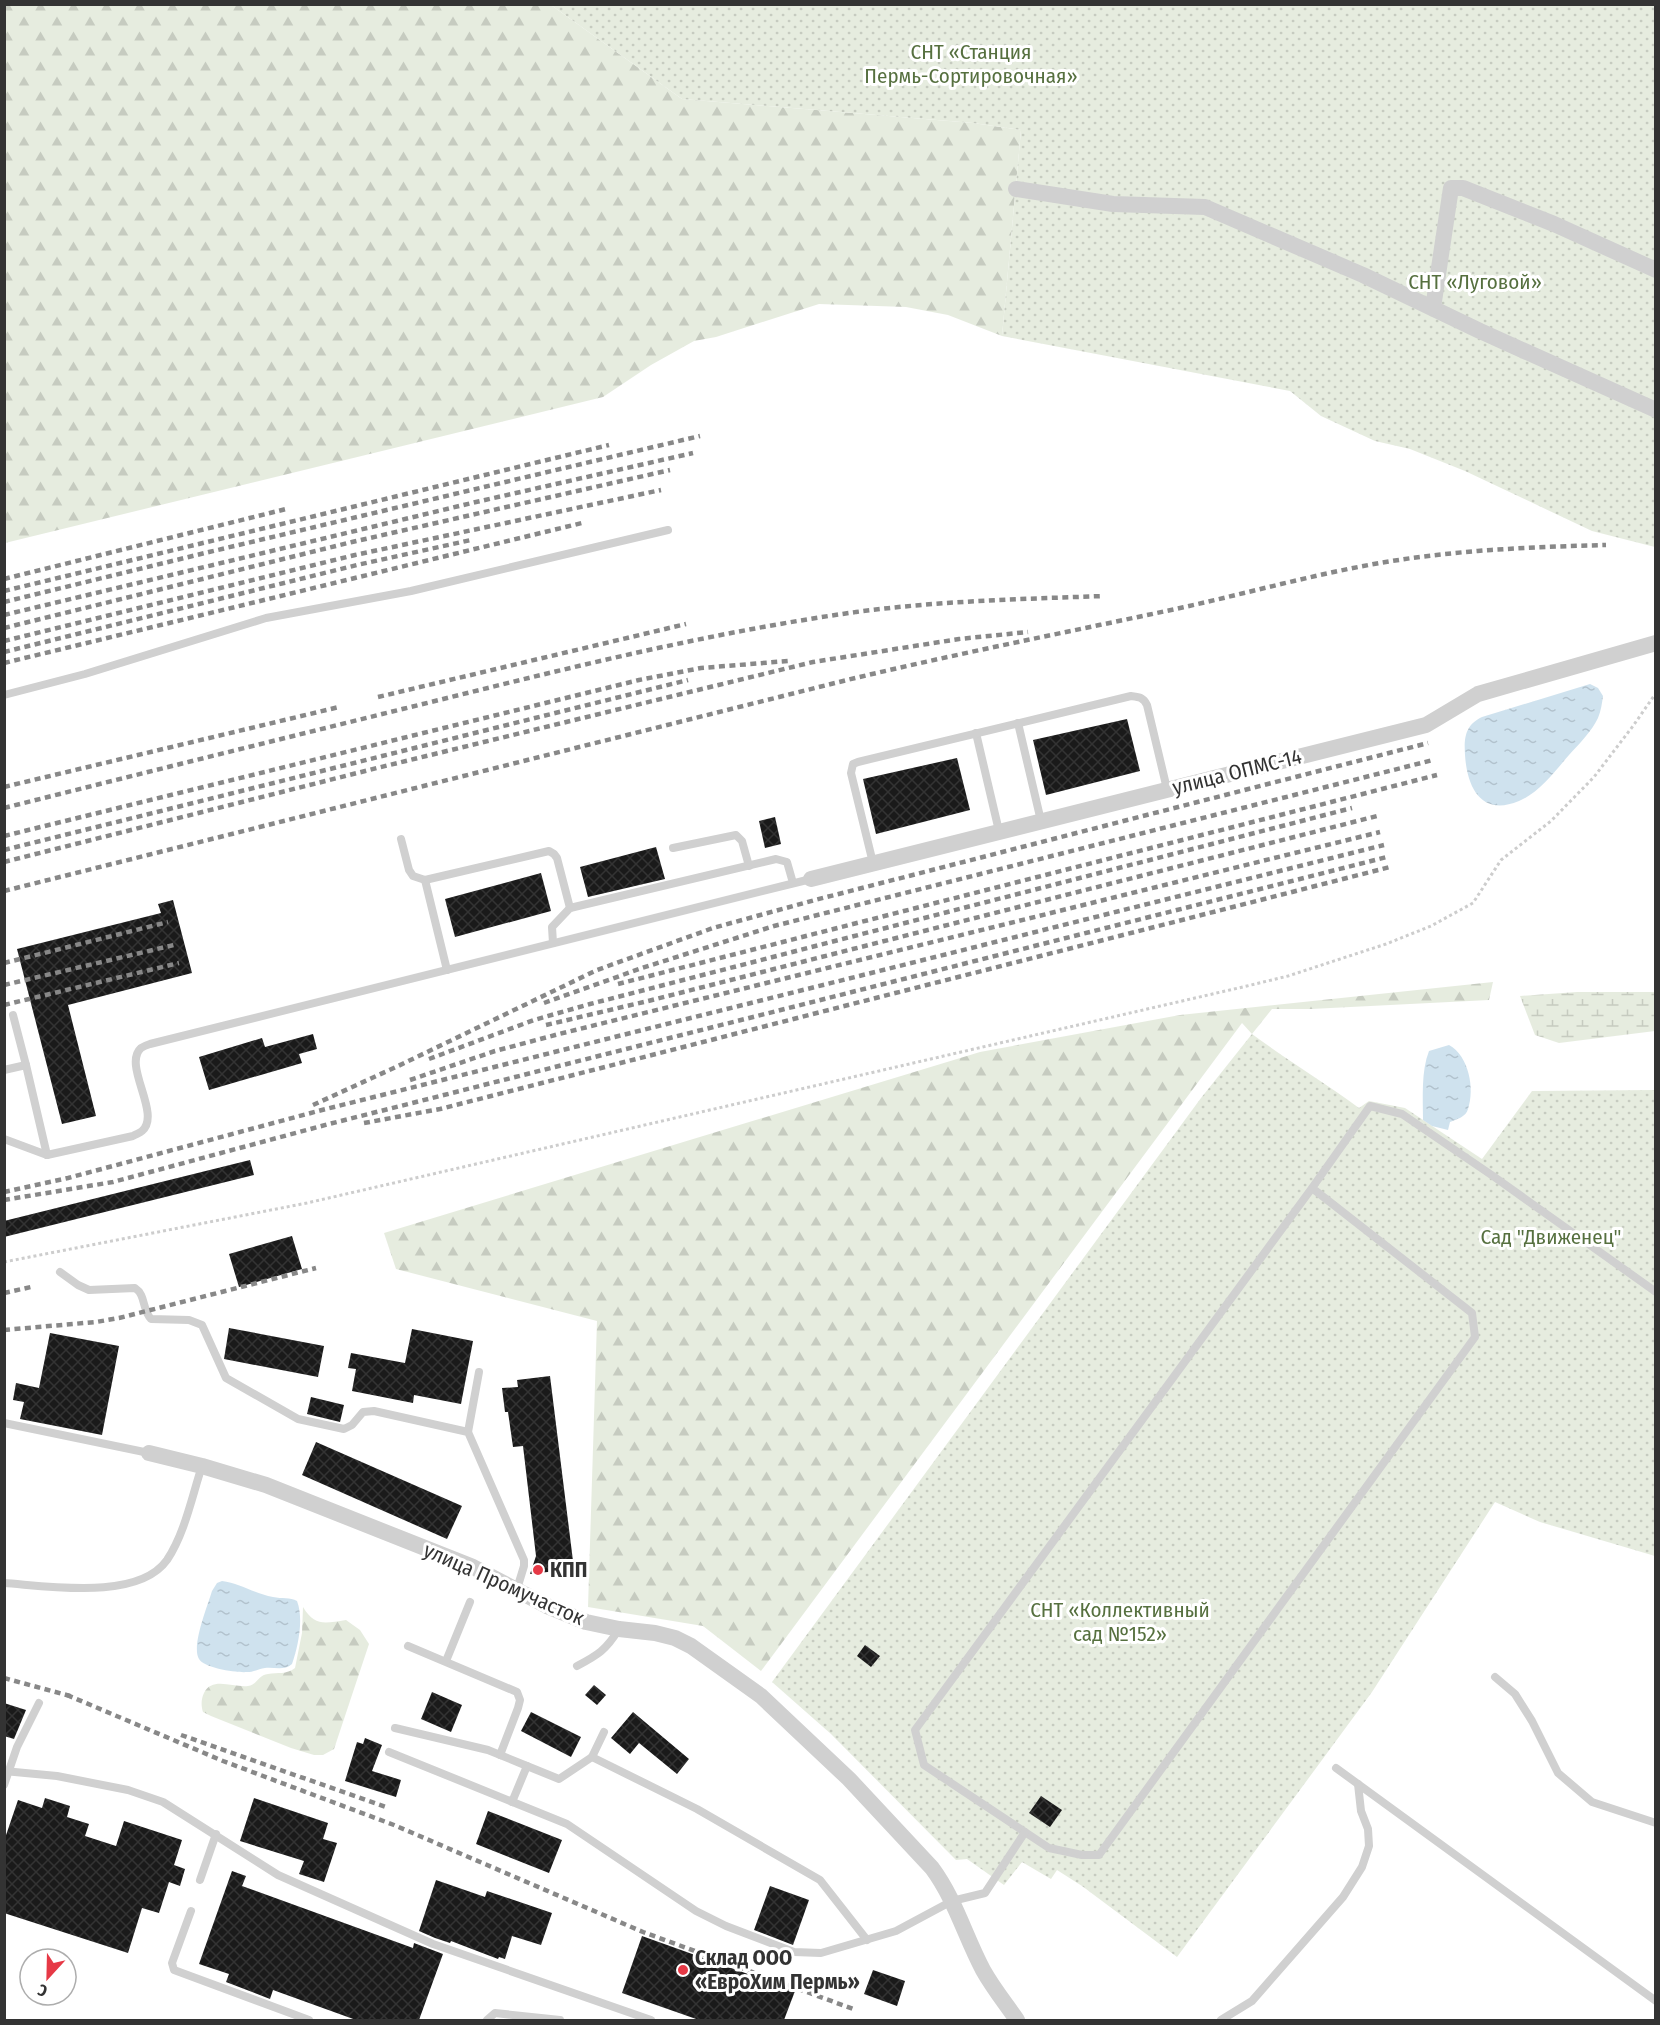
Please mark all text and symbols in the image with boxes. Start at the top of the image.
park label: СНТ «Станция Пермь-Сортировочная» [864,39,1078,89]
park label: СНТ «Луговой» [1408,269,1542,295]
street label: улица ОПМС-14 [1170,743,1304,801]
park label: Сад "Движенец" [1480,1224,1622,1250]
street label: улица Промучасток [420,1537,588,1631]
place label: КПП [550,1557,587,1583]
marker: КПП [531,1563,545,1577]
park label: СНТ «Коллективный сад №152» [1030,1597,1210,1647]
place label: Склад ООО «ЕвроХим Пермь» [695,1945,860,1995]
north arrow [18,1947,78,2007]
marker: Склад ООО «ЕвроХим Пермь» [676,1963,690,1977]
text: С [35,1980,50,2001]

